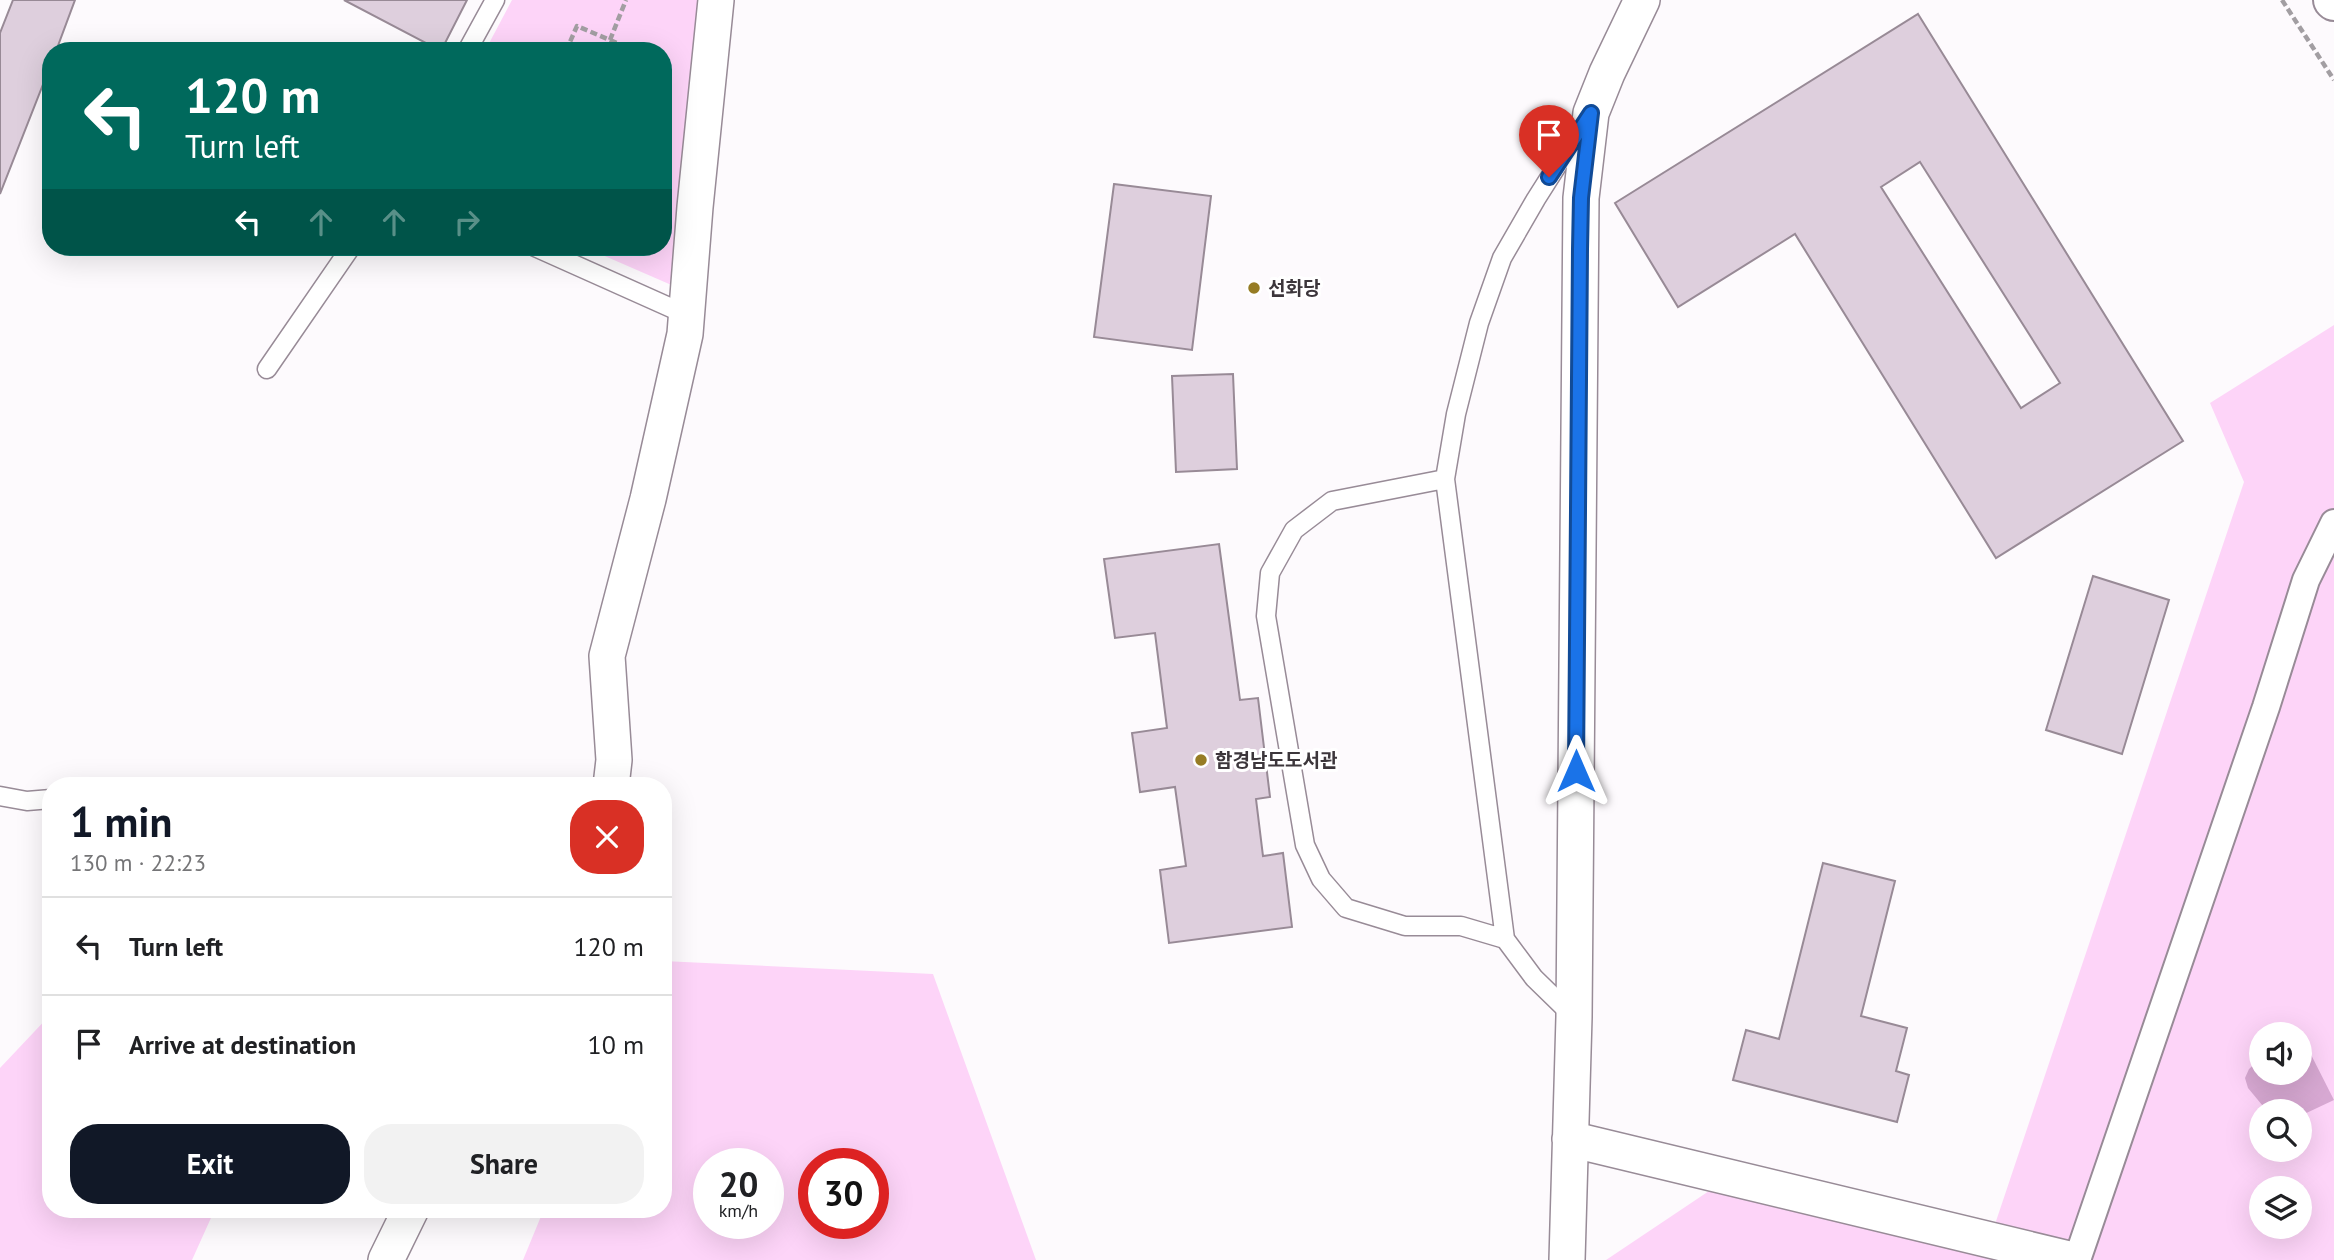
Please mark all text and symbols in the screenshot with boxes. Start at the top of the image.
text: 120 m [185,63,320,127]
icon: left [70,70,161,161]
pin [1519,105,1579,177]
icon: arrive [1530,116,1568,154]
text: Turn left [185,125,300,167]
icon: left [229,203,267,241]
icon: ahead [302,203,340,241]
icon: ahead [375,203,413,241]
icon: right [448,203,486,241]
place label: 선화당 [1268,276,1321,300]
marker: 선화당 [1246,280,1262,296]
position arrow [1539,734,1613,808]
place label: 함경남도도서관 [1215,748,1338,772]
marker: 함경남도도서관 [1193,752,1209,768]
text: 1 min [70,794,172,849]
button: close [570,800,644,874]
text: 130 m · 22:23 [70,848,206,877]
icon: left [70,927,108,965]
text: Turn left [129,930,223,963]
text: 120 m [573,930,644,963]
map controls [2249,1022,2312,1239]
button: sound [2249,1022,2312,1085]
icon: arrive [70,1025,108,1063]
text: Arrive at destination [129,1028,356,1061]
text: 10 m [588,1028,644,1061]
button: search [2249,1099,2312,1162]
button: Exit [70,1124,350,1204]
button: Share [364,1124,644,1204]
speed limit sign: 30 [798,1148,889,1239]
text: 20 [719,1161,758,1207]
button: layers [2249,1176,2312,1239]
text: km/h [719,1199,758,1222]

